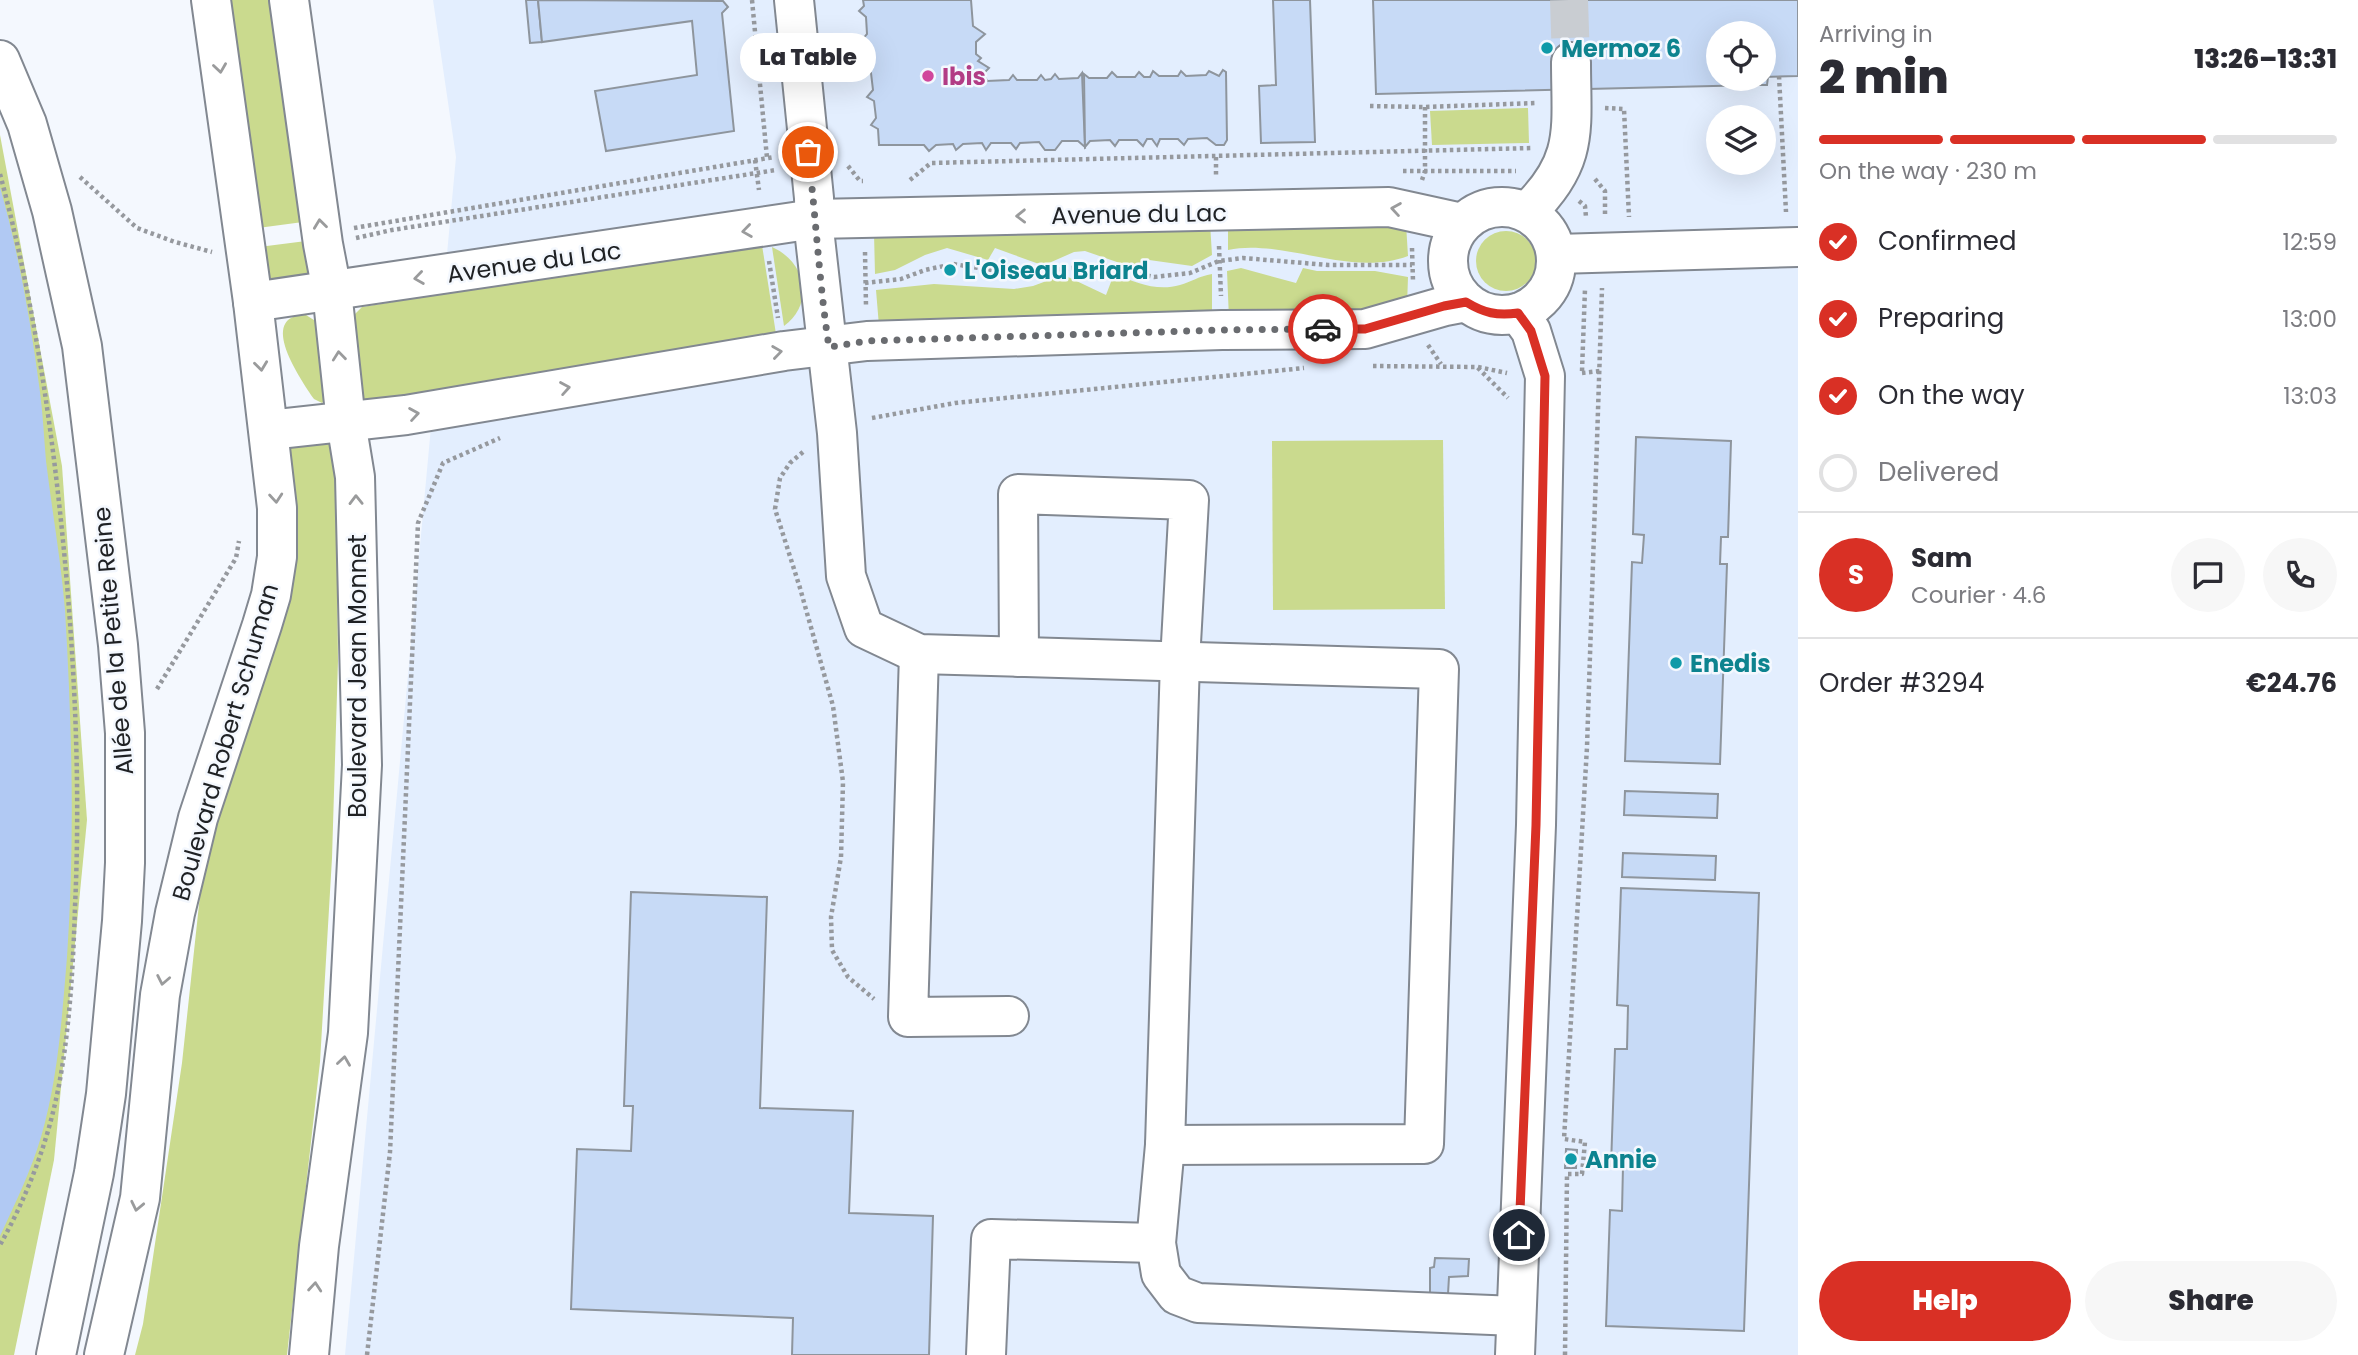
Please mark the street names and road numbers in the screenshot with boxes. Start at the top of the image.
street label: Avenue du Lac [1051,196,1227,232]
street label: Avenue du Lac [445,233,623,291]
street label: Allée de la Petite Reine [85,505,141,777]
street label: Boulevard Jean Monnet [341,534,374,818]
street label: Boulevard Robert Schuman [164,580,286,904]

